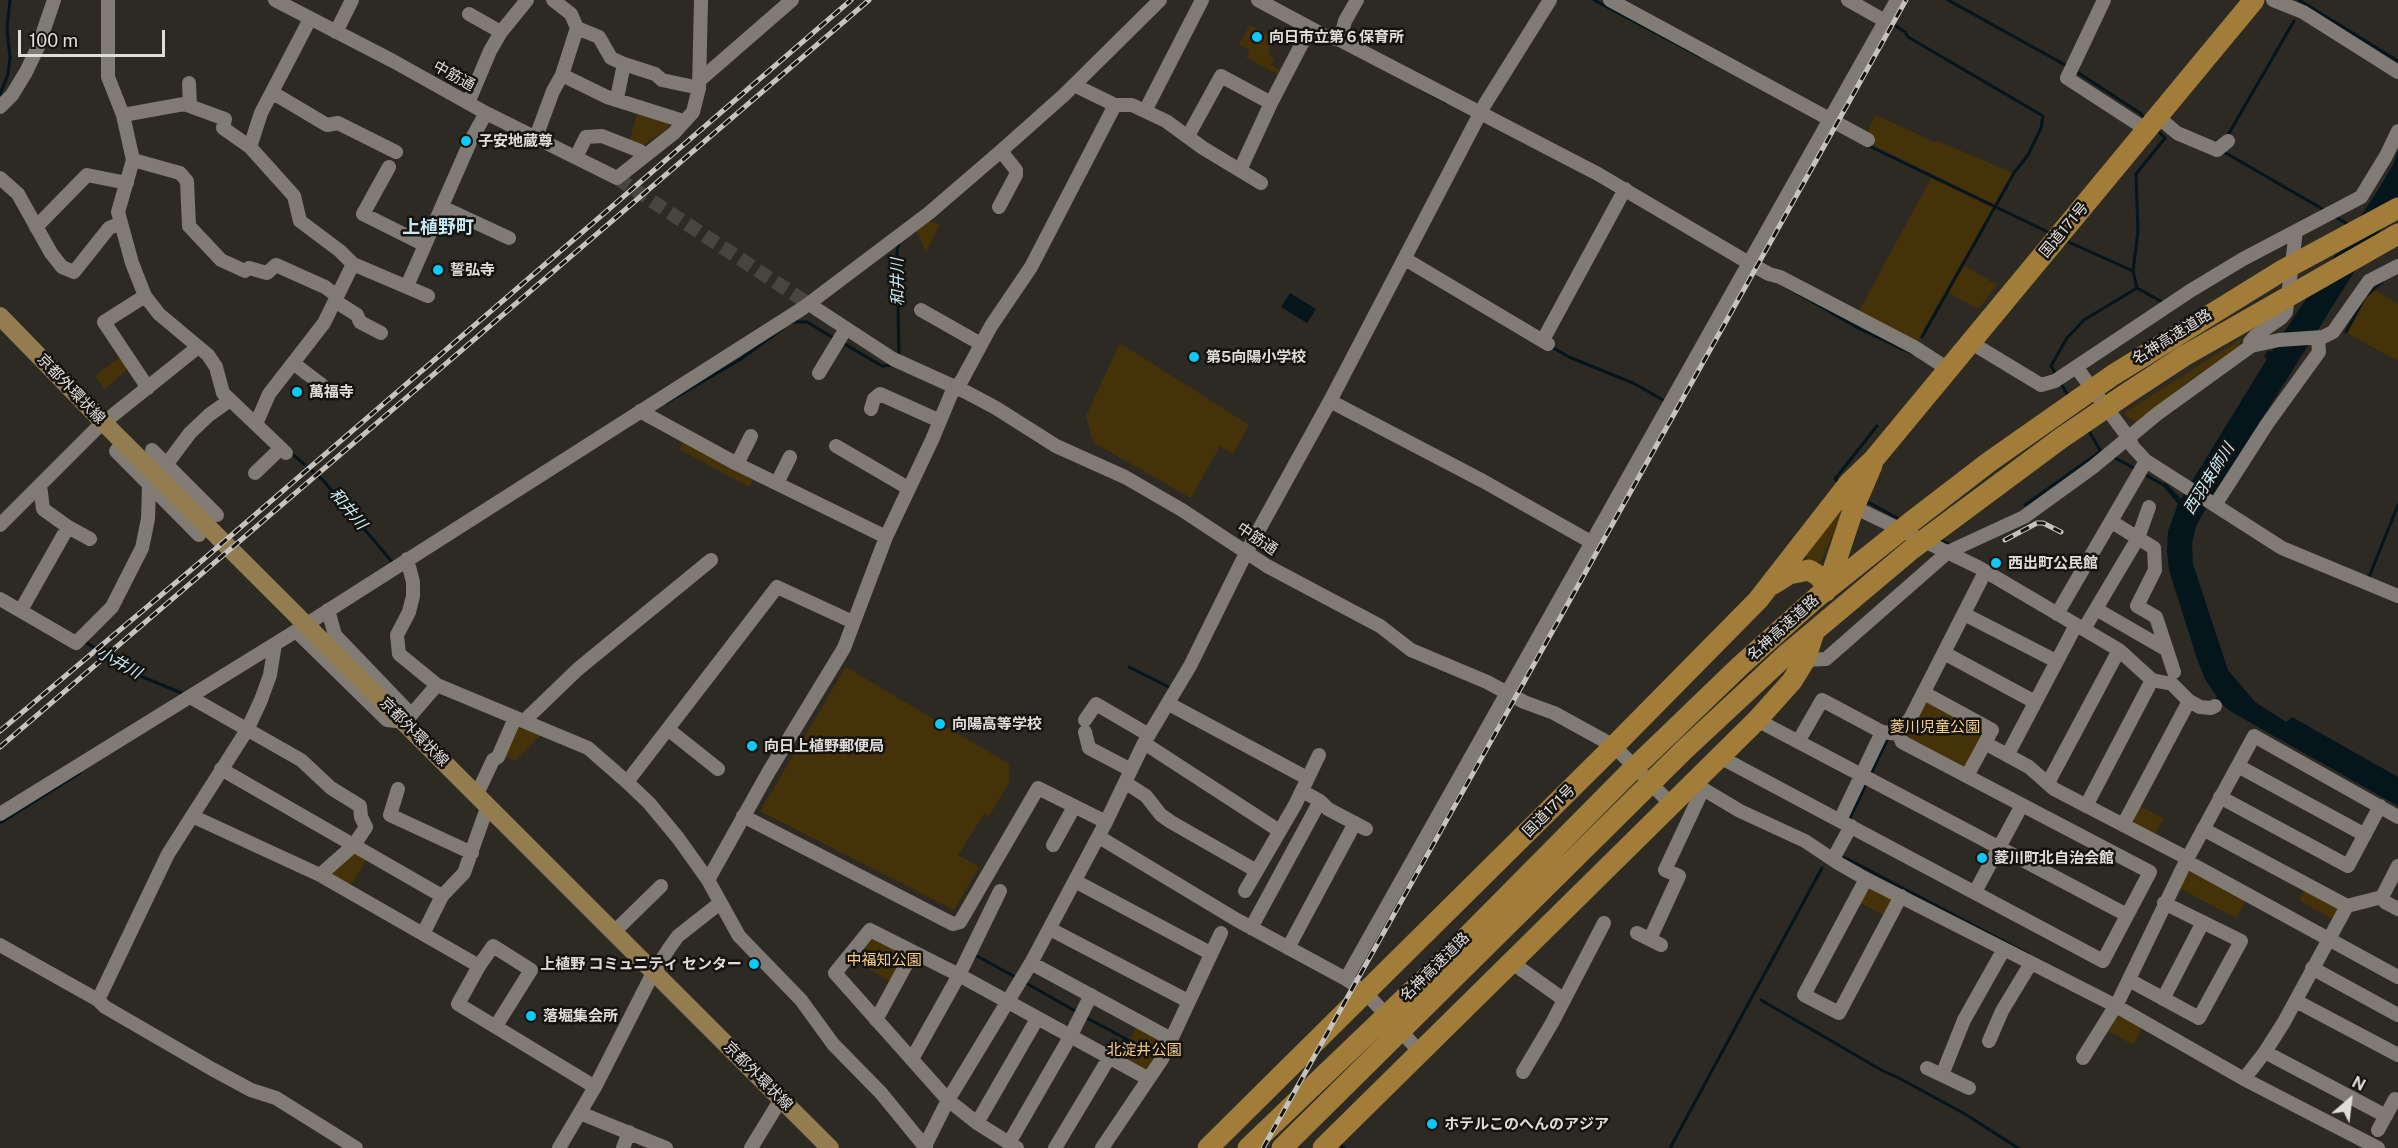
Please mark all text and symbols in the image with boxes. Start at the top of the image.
scale bar [21,18,168,56]
place label: 向日市立第６保育所 [1269,28,1404,46]
text: 100 m [29,30,78,51]
marker: 向日市立第６保育所 [1250,30,1264,44]
street label: 中筋通 [430,57,478,95]
place label: 子安地蔵尊 [478,132,553,150]
marker: 子安地蔵尊 [459,134,473,148]
street label: 国道171号 [2036,199,2092,261]
district label: 上植野町 [402,216,474,238]
water label: 和井川 [888,258,908,306]
place label: 誓弘寺 [450,261,495,279]
marker: 誓弘寺 [431,263,445,277]
street label: 名神高速道路 [2129,306,2215,368]
place label: 第5向陽小学校 [1206,348,1306,366]
street label: 京都外環状線 [33,350,109,428]
marker: 第5向陽小学校 [1187,350,1201,364]
place label: 萬福寺 [309,383,354,401]
marker: 萬福寺 [290,385,304,399]
water label: 西羽束師川 [2180,440,2238,518]
water label: 和井川 [325,484,371,534]
street label: 中筋通 [1233,519,1281,559]
place label: 西出町公民館 [2008,554,2098,572]
marker: 西出町公民館 [1989,556,2003,570]
street label: 名神高速道路 [1744,591,1822,665]
water label: 小井川 [93,643,145,683]
street label: 京都外環状線 [376,694,452,770]
place label: 向陽高等学校 [952,715,1042,733]
marker: 向陽高等学校 [933,717,947,731]
park label: 菱川児童公園 [1890,718,1980,736]
place label: 向日上植野郵便局 [764,737,884,755]
marker: 向日上植野郵便局 [745,739,759,753]
street label: 国道171号 [1519,781,1579,841]
place label: 菱川町北自治会館 [1994,849,2114,867]
marker: 菱川町北自治会館 [1975,851,1989,865]
street label: 名神高速道路 [1397,929,1473,1005]
park label: 中福知公園 [847,951,921,969]
place label: 上植野 コミュニティ センター [540,955,742,973]
marker: 上植野 コミュニティ センター [747,957,761,971]
place label: 落堀集会所 [543,1007,618,1025]
marker: 落堀集会所 [524,1009,538,1023]
street label: 京都外環状線 [720,1038,796,1114]
park label: 北淀井公園 [1107,1041,1181,1059]
north arrow [2320,1070,2380,1130]
text: N [2349,1072,2369,1095]
place label: ホテルこのへんのアジア [1444,1115,1609,1133]
marker: ホテルこのへんのアジア [1425,1117,1439,1131]

